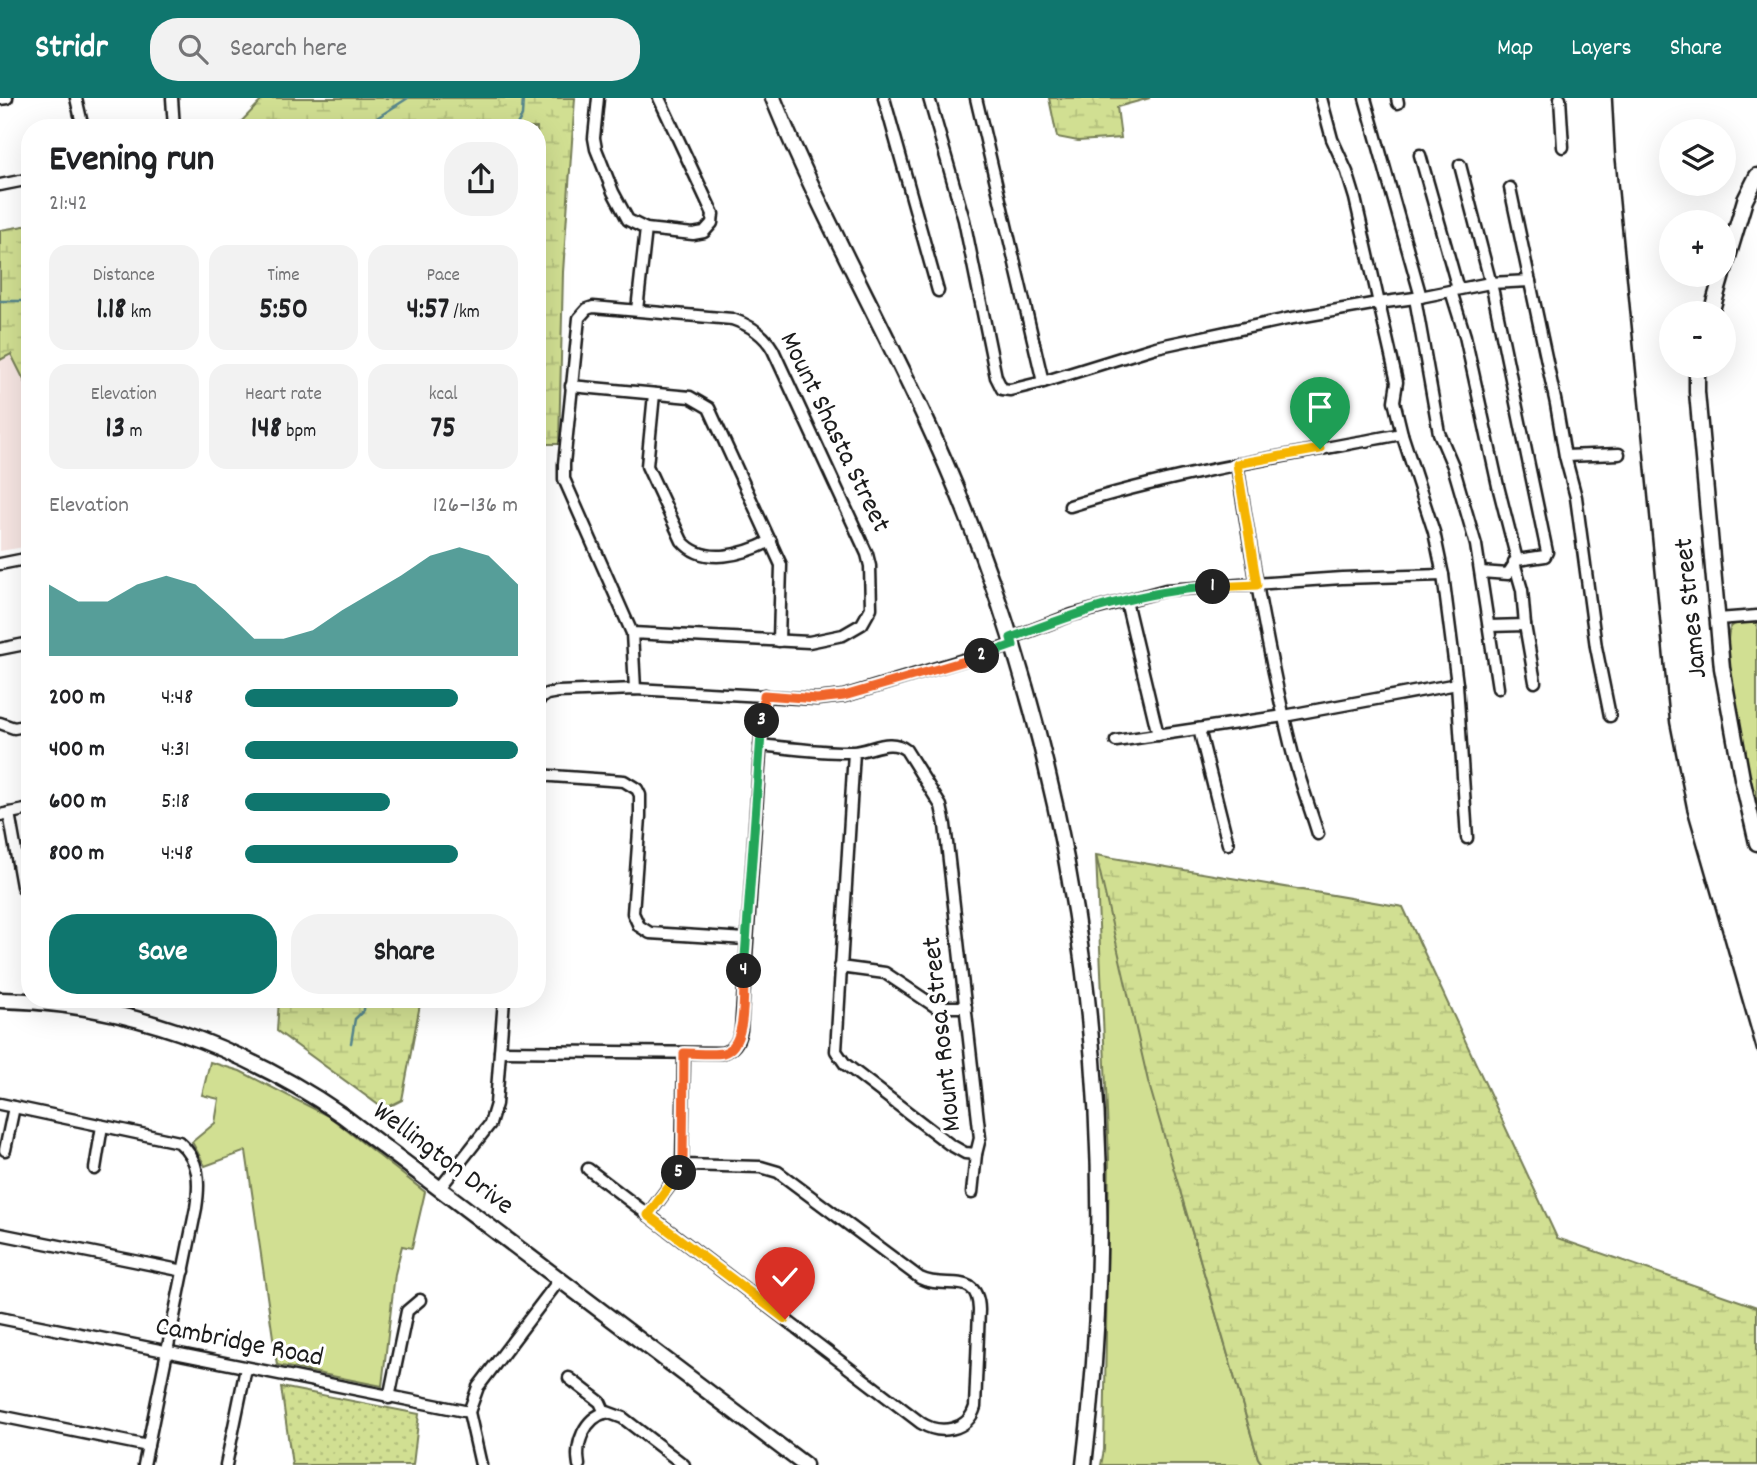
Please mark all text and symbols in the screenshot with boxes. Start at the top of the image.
search box [150,18,640,81]
text: Stridr [35,26,108,73]
icon: search [174,30,212,68]
text: Search here [230,31,347,68]
text: Map [1497,32,1533,66]
text: Layers [1571,32,1632,66]
text: Share [1670,32,1722,66]
map controls [1659,119,1736,378]
button: layers [1659,119,1736,196]
text: Evening run [49,134,214,189]
button: share [444,142,518,216]
text: 21:42 [49,188,88,221]
button: + [1659,210,1736,287]
text: Distance [93,263,155,290]
text: Time [267,263,300,290]
text: Pace [426,263,460,290]
text: 1.18 [96,290,126,333]
text: 5:50 [259,290,308,333]
text: 4:57 [406,290,449,333]
text: km [126,300,152,327]
text: /km [449,300,480,327]
button: − [1659,301,1736,378]
street label: Mount Shasta Street [767,326,899,540]
pin [1290,377,1350,449]
text: Elevation [91,382,157,409]
text: Heart rate [245,382,322,409]
text: kcal [429,382,458,409]
icon: arrive [1301,388,1339,426]
text: 13 [105,409,125,452]
text: 148 [251,409,282,452]
text: 75 [430,409,456,452]
text: m [125,419,142,446]
text: bpm [282,419,316,446]
text: Elevation [49,490,129,523]
text: 126–136 m [433,490,518,523]
street label: James Street [1666,536,1720,680]
pin: 1 [1196,570,1230,604]
text: 1 [1210,573,1215,600]
pin: 2 [964,638,1000,674]
text: 2 [977,642,986,669]
text: 200 m [49,682,105,715]
text: 4:48 [161,682,193,715]
pin: 3 [744,704,780,738]
text: 3 [757,707,766,734]
text: 400 m [49,734,105,767]
text: 4:31 [161,734,190,767]
text: 600 m [49,786,106,819]
text: 5:18 [161,786,190,819]
text: 800 m [49,838,104,871]
text: 4:48 [161,838,193,871]
button: Save [49,914,277,994]
button: Share [291,914,518,994]
street label: Mount Rosa Street [914,934,974,1134]
pin: 4 [726,954,762,988]
text: 4 [740,957,747,984]
street label: Wellington Drive [363,1093,521,1227]
pin: 5 [662,1156,696,1190]
text: 5 [674,1159,683,1186]
pin [755,1247,815,1319]
icon: check [766,1258,804,1296]
street label: Cambridge Road [152,1308,326,1380]

